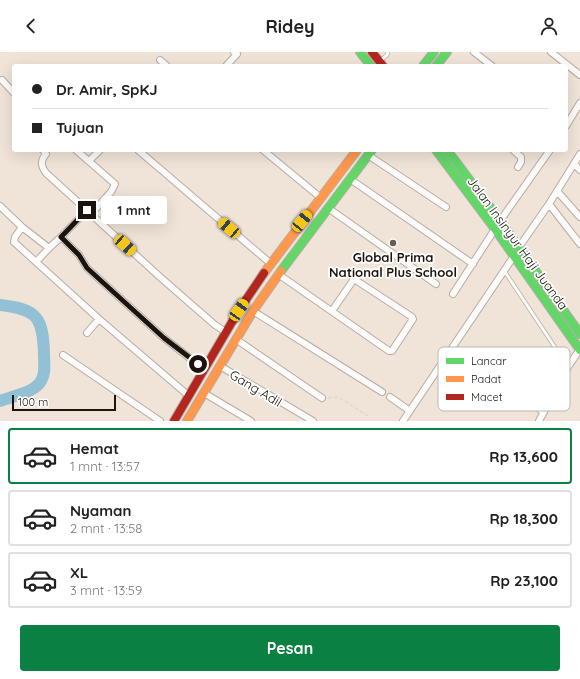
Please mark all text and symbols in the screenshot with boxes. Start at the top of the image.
icon: back [20,15,42,37]
text: Ridey [265,15,315,38]
icon: person [538,15,560,37]
text: Dr. Amir, SpKJ [56,80,158,99]
text: Tujuan [56,118,104,137]
street label: Jalan Insinyur Haji Juanda [464,173,572,313]
callout: 1 mnt [101,196,167,224]
route end [78,201,96,219]
text: 1 mnt [117,202,151,218]
car [290,208,314,234]
car [216,216,242,240]
car [112,233,138,257]
marker: Global Prima National Plus School [388,238,398,248]
place label: Global Prima National Plus School [329,249,457,280]
car [227,297,251,323]
legend [438,347,570,411]
text: Lancar [471,354,507,368]
route start [189,355,207,373]
street label: Gang Adil [227,366,285,410]
text: Padat [471,372,501,386]
text: Macet [471,390,503,404]
scale bar [12,393,116,412]
text: 100 m [18,395,48,409]
icon: car [22,438,58,474]
text: Hemat [70,439,119,458]
text: Rp 13,600 [489,447,558,466]
text: 1 mnt · 13:57 [70,458,140,474]
icon: car [22,500,58,536]
text: Nyaman [70,501,131,520]
text: Rp 18,300 [489,509,558,528]
text: 2 mnt · 13:58 [70,520,142,536]
icon: car [22,562,58,598]
text: XL [70,563,88,582]
text: Rp 23,100 [490,571,558,590]
text: 3 mnt · 13:59 [70,582,142,598]
button: Pesan [20,625,560,671]

